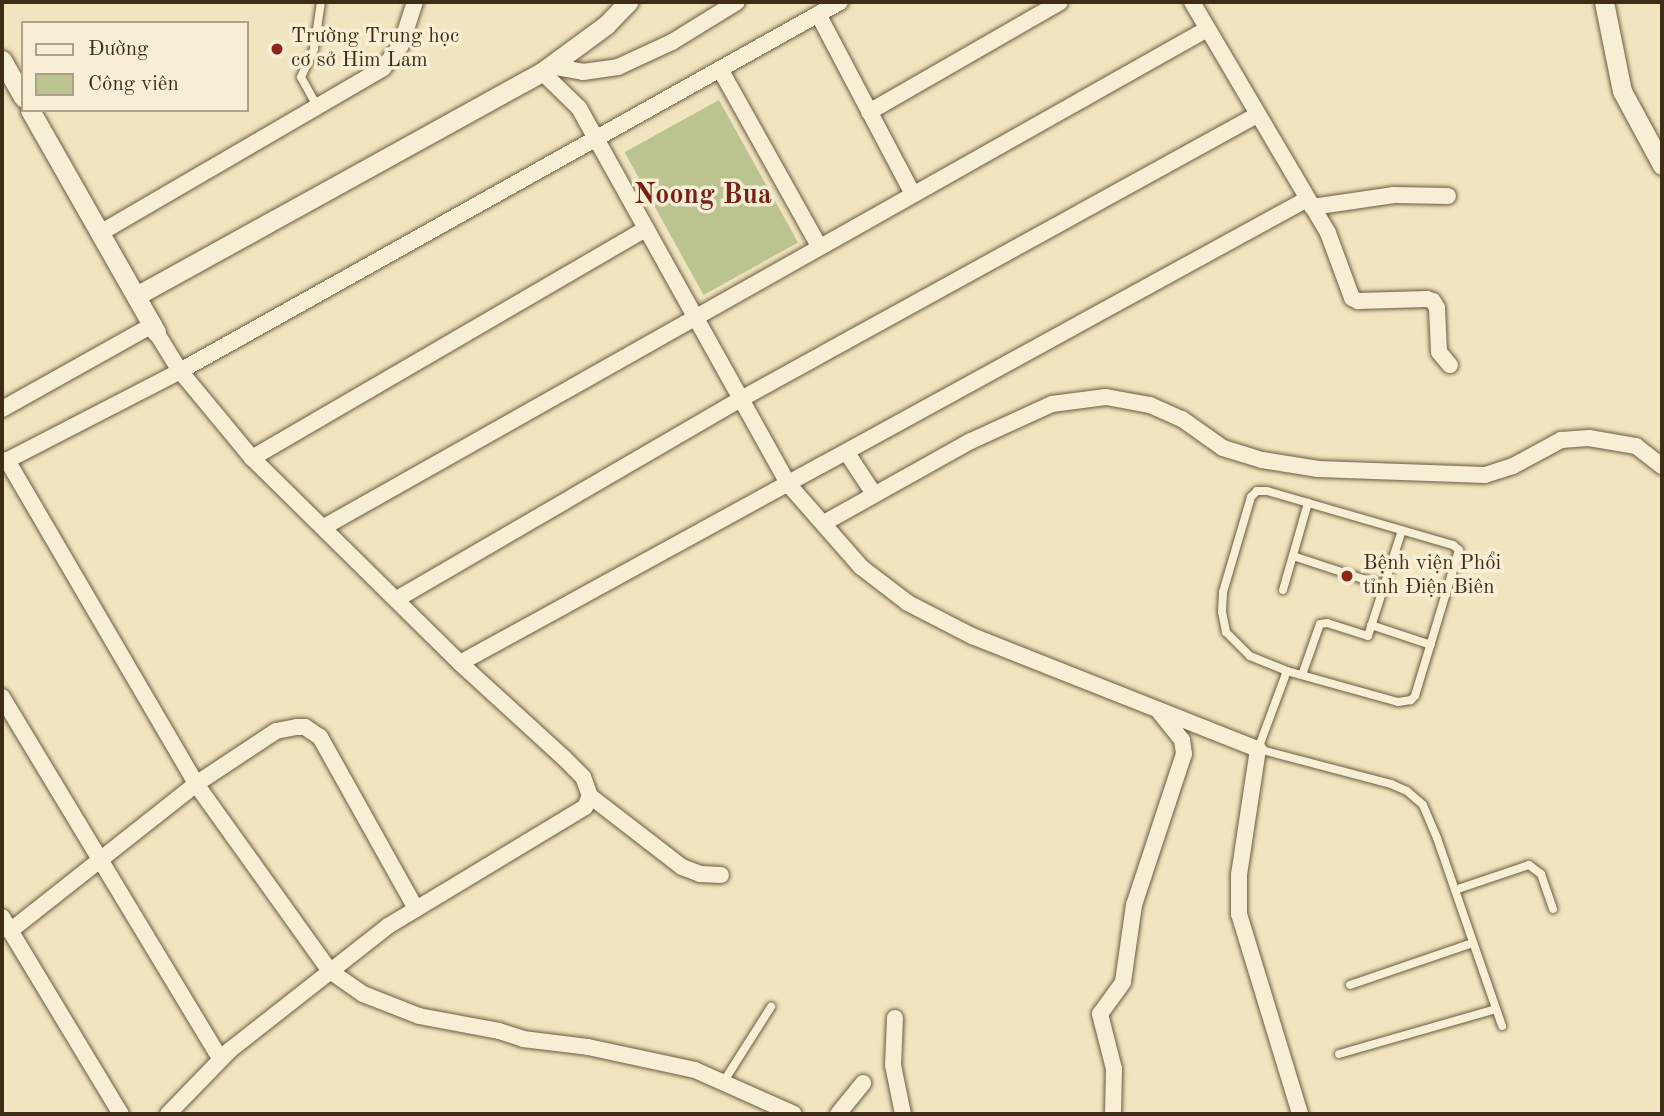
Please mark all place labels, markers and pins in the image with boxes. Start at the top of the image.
place label: Trường Trung học cơ sở Him Lam [291,24,459,74]
marker: Trường Trung học cơ sở Him Lam [269,41,285,57]
place label: Bệnh viện Phổi tỉnh Điện Biên [1363,551,1501,601]
marker: Bệnh viện Phổi tỉnh Điện Biên [1337,566,1357,586]

